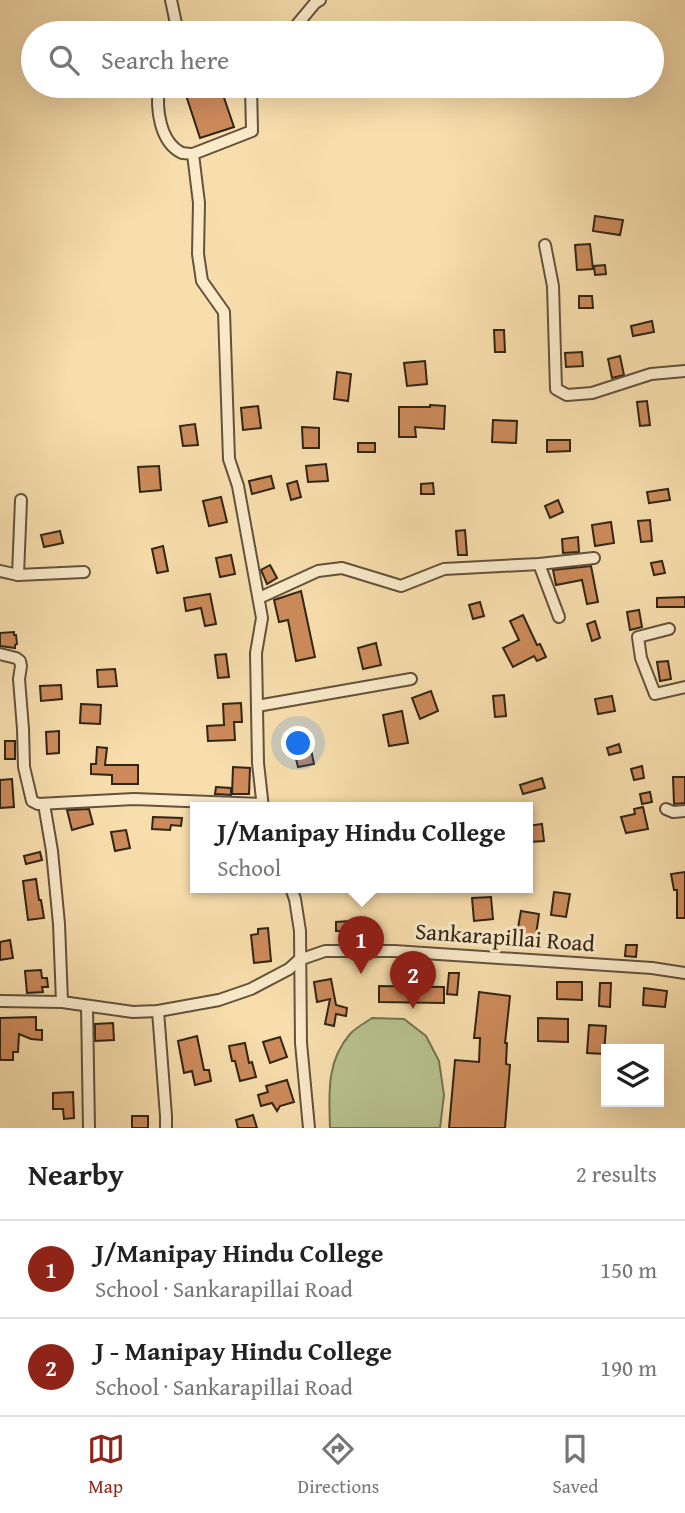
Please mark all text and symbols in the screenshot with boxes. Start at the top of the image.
search box [21,21,664,98]
text: Search here [101,40,229,79]
icon: search [45,41,83,79]
your location [281,726,315,760]
popup [190,802,533,893]
text: J/Manipay Hindu College [217,812,506,851]
text: School [217,851,281,884]
street label: Sankarapillai Road [414,914,597,959]
pin: 1 [338,916,384,974]
pin: 2 [390,951,436,1009]
map controls [601,1044,664,1107]
button: layers [601,1044,664,1107]
text: Nearby [28,1152,124,1196]
text: 2 results [576,1157,657,1190]
text: J/Manipay Hindu College [95,1233,384,1272]
text: 1 [45,1253,57,1286]
text: 150 m [600,1253,657,1286]
text: School · Sankarapillai Road [95,1272,353,1305]
text: J - Manipay Hindu College [95,1331,392,1370]
text: 2 [45,1351,57,1384]
text: 190 m [600,1351,657,1384]
text: School · Sankarapillai Road [95,1370,353,1403]
tab: Map [87,1430,125,1500]
tab: Directions [298,1430,379,1500]
tab: Saved [552,1430,598,1500]

